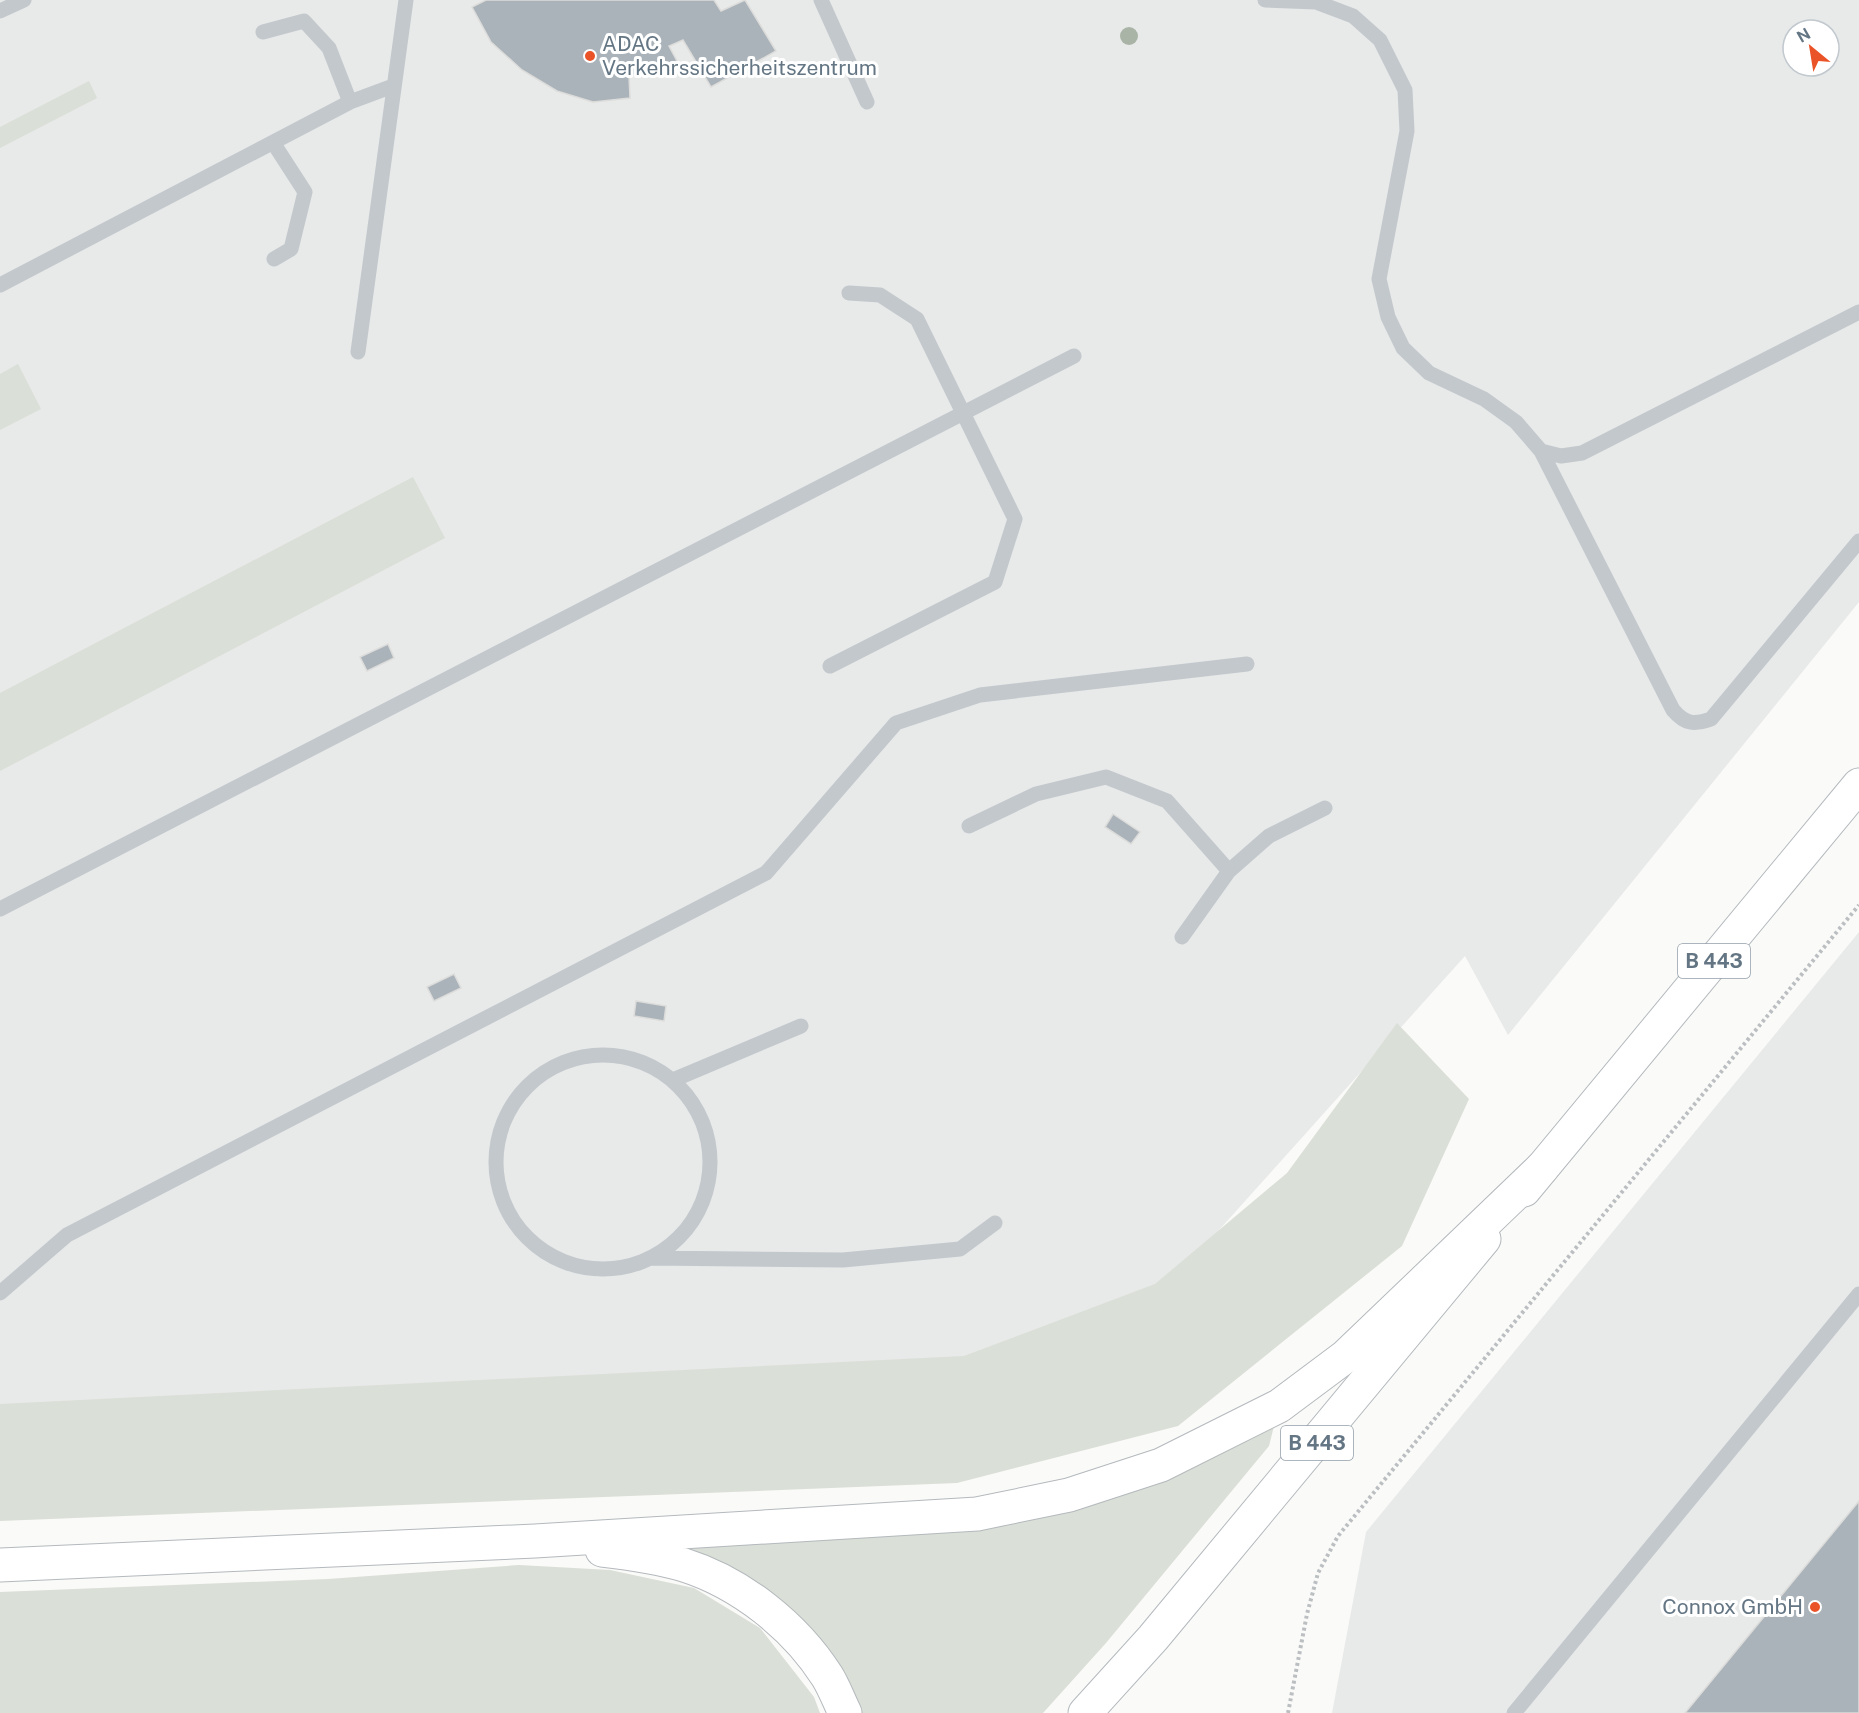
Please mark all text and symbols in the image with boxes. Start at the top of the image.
north arrow [1781,18,1841,78]
text: N [1794,24,1814,47]
place label: ADAC Verkehrssicherheitszentrum [602,31,877,80]
marker: ADAC Verkehrssicherheitszentrum [583,49,597,63]
road number: B 443 [1678,944,1750,978]
road number: B 443 [1281,1426,1353,1460]
place label: Connox GmbH [1662,1594,1803,1619]
marker: Connox GmbH [1808,1600,1822,1614]

